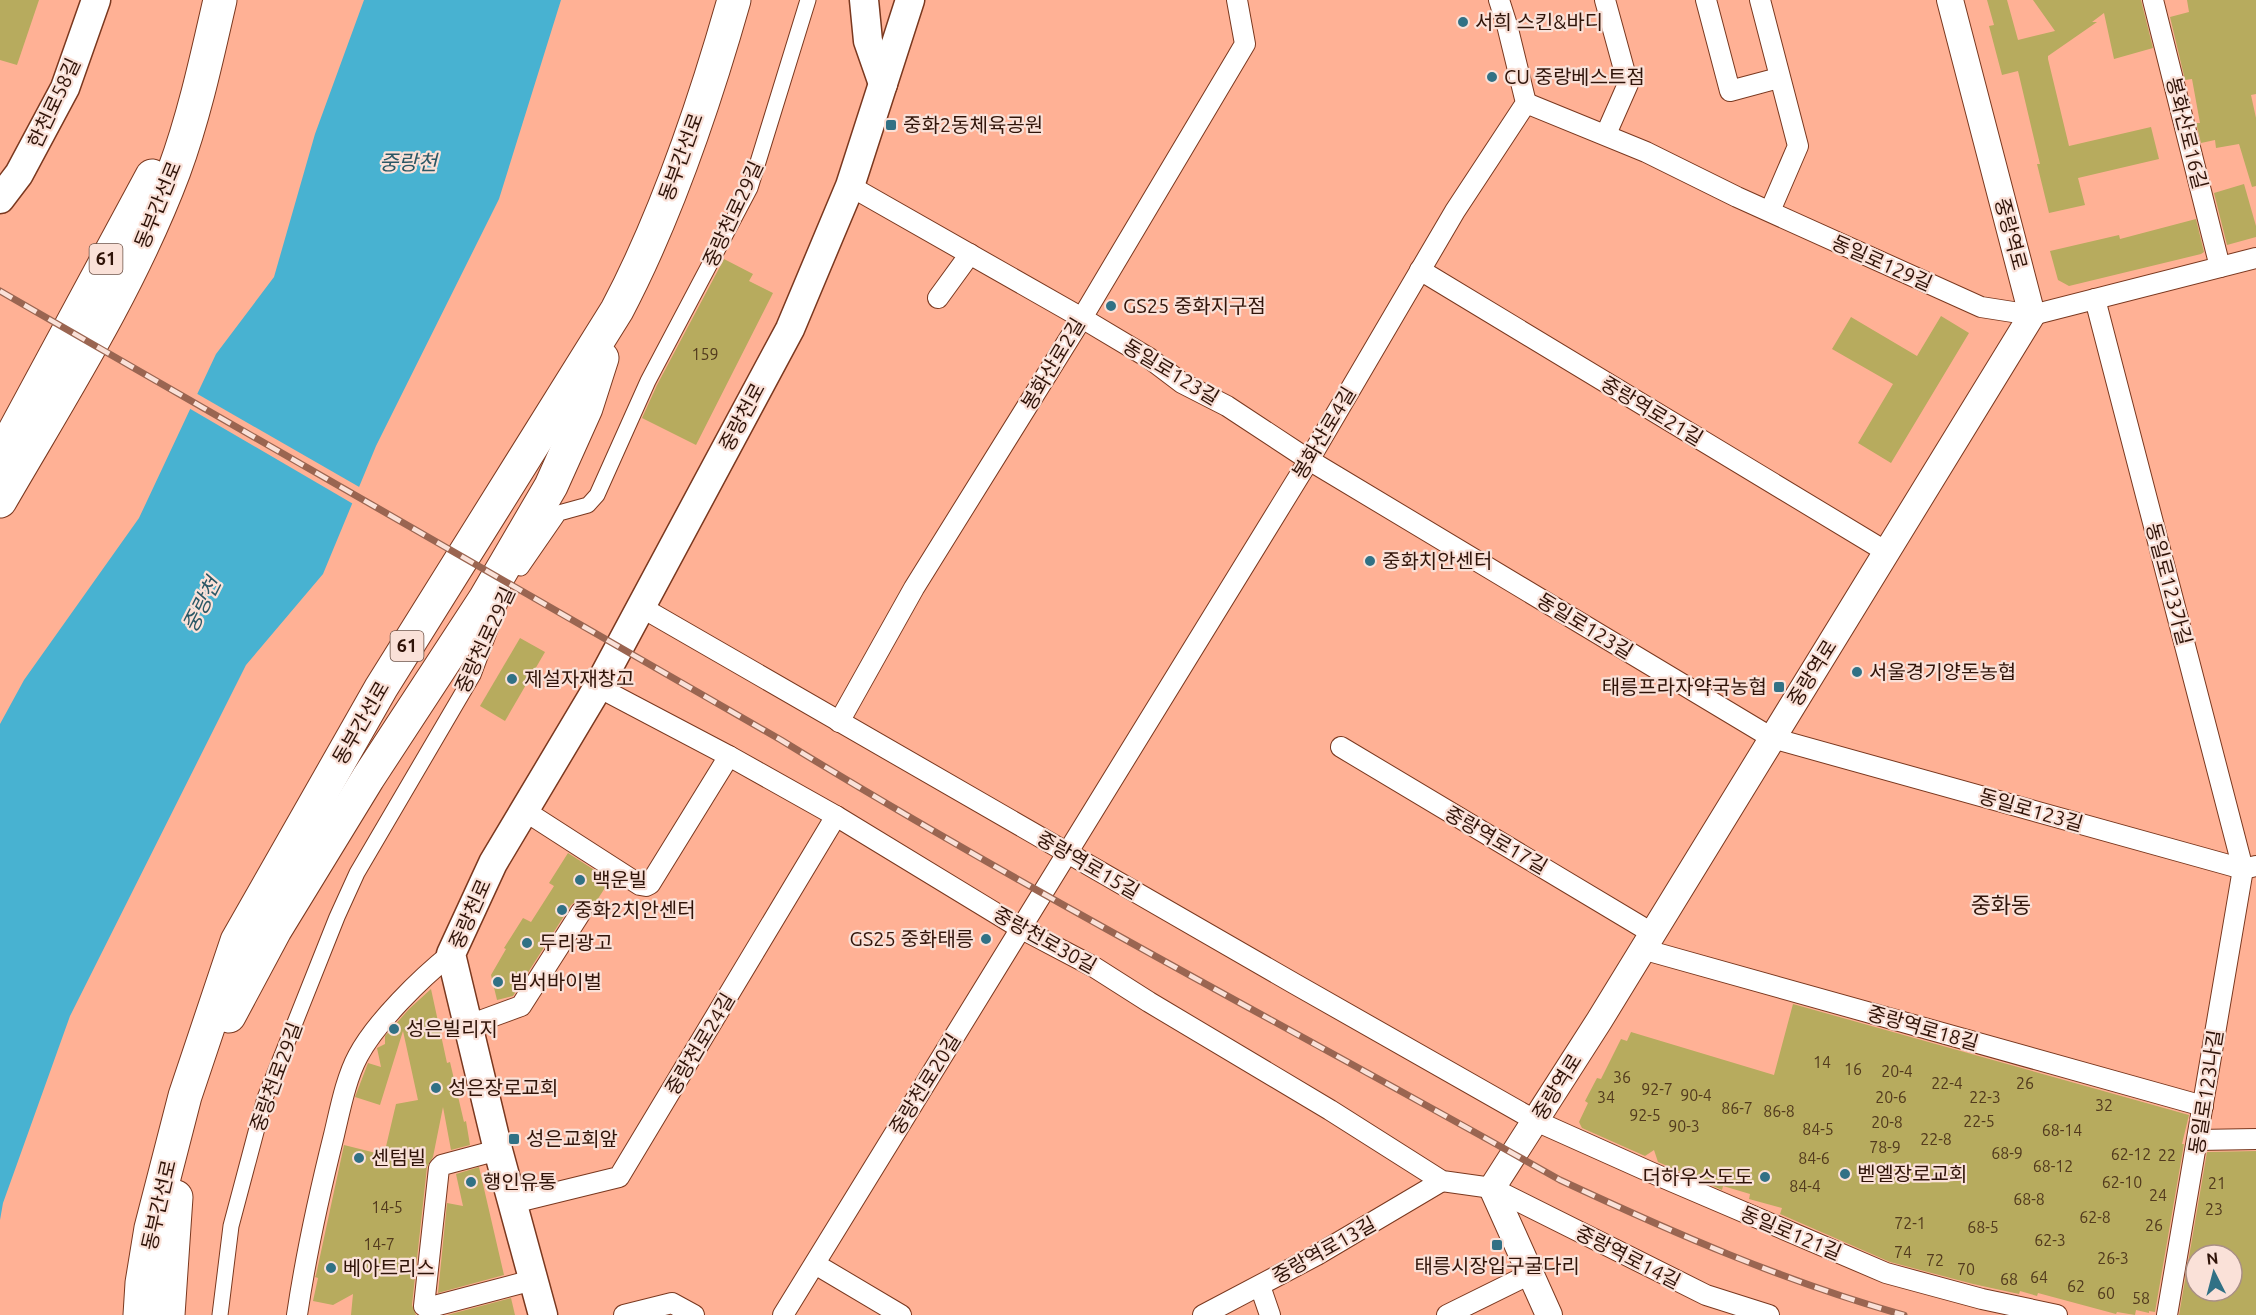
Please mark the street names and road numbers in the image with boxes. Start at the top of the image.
street label: 한천로58길 [23,54,84,151]
street label: 봉화산로16길 [2162,75,2213,191]
street label: 동부간선로 [654,110,707,204]
street label: 중랑천로29길 [698,157,767,271]
street label: 동부간선로 [130,158,185,252]
street label: 중랑역로 [1991,195,2032,272]
street label: 동일로129길 [1828,230,1936,295]
road number: 61 [90,244,122,274]
street label: 봉화산로2길 [1016,314,1089,414]
street label: 동일로123길 [1119,334,1223,409]
street label: 중랑역로21길 [1597,371,1707,450]
street label: 중랑천로 [714,379,769,455]
street label: 봉화산로4길 [1287,383,1360,483]
street label: 동일로123가길 [2142,520,2197,648]
street label: 중랑천로29길 [450,583,519,697]
street label: 동일로123길 [1533,588,1637,663]
road number: 61 [390,631,424,661]
street label: 중랑역로 [1782,635,1841,710]
street label: 동부간선로 [328,677,394,768]
street label: 동일로123길 [1976,784,2086,835]
street label: 중랑역로17길 [1441,801,1552,878]
street label: 중랑역로15길 [1033,826,1144,903]
street label: 중랑천로 [444,875,495,952]
street label: 중랑천로30길 [990,902,1101,977]
street label: 중랑천로24길 [660,989,739,1099]
street label: 중랑역로18길 [1865,1001,1981,1054]
street label: 중랑천로29길 [245,1019,306,1135]
street label: 동일로123나길 [2184,1028,2227,1156]
street label: 중랑천로20길 [884,1029,965,1138]
street label: 중랑역로 [1527,1049,1586,1124]
street label: 동부간선로 [137,1157,180,1252]
street label: 동일로121길 [1737,1201,1845,1264]
street label: 중랑역로13길 [1268,1212,1379,1287]
street label: 중랑역로14길 [1572,1220,1684,1293]

